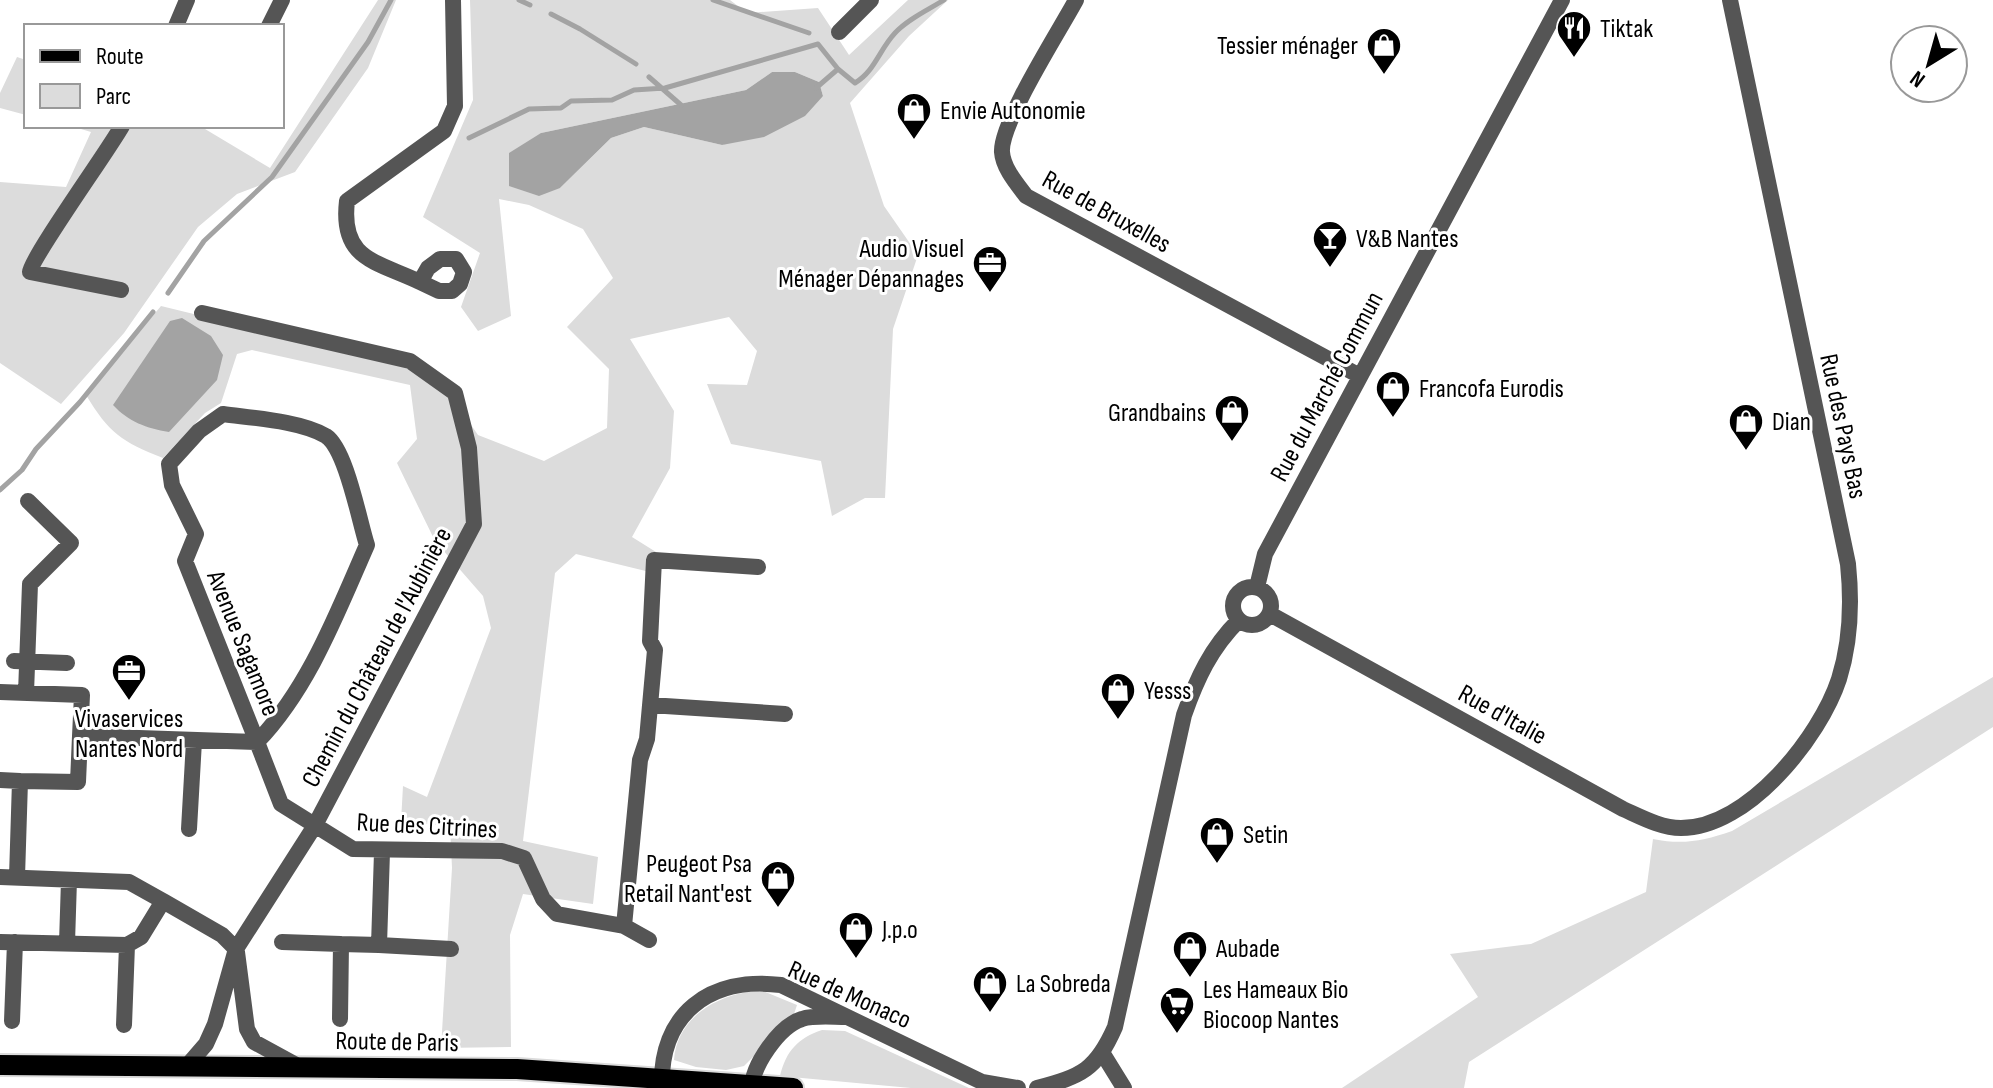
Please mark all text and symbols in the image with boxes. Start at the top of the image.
restaurant icon: Tiktak [1555,9,1593,59]
place label: Tiktak [1600,14,1653,45]
legend [24,24,284,128]
north arrow [1889,24,1969,104]
shop icon: Tessier ménager [1365,26,1403,76]
place label: Tessier ménager [1217,31,1359,62]
text: Route [96,42,144,71]
text: N [1905,64,1931,93]
text: Parc [96,82,131,111]
shop icon: Envie Autonomie [895,91,933,141]
place label: Envie Autonomie [940,96,1086,127]
street label: Rue de Bruxelles [1037,164,1176,260]
bar icon: V&B Nantes [1311,219,1349,269]
place label: V&B Nantes [1356,224,1459,255]
place label: Audio Visuel Ménager Dépannages [778,234,964,295]
office icon: Audio Visuel Ménager Dépannages [971,244,1009,294]
street label: Rue du Marché Commun [1264,287,1390,487]
street label: Rue des Pays Bas [1812,351,1873,502]
shop icon: Francofa Eurodis [1374,369,1412,419]
place label: Francofa Eurodis [1419,374,1564,405]
shop icon: Grandbains [1213,393,1251,443]
place label: Grandbains [1108,398,1206,429]
shop icon: Dian [1727,402,1765,452]
place label: Dian [1772,407,1811,438]
street label: Chemin du Château de l'Aubinière [296,523,459,793]
street label: Avenue Sagamore [199,565,286,721]
office icon: Vivaservices Nantes Nord [110,652,148,702]
shop icon: Yesss [1099,671,1137,721]
place label: Yesss [1144,676,1191,707]
street label: Rue d'Italie [1453,678,1552,752]
place label: Vivaservices Nantes Nord [75,704,183,765]
street label: Rue des Citrines [356,807,498,846]
shop icon: Setin [1198,815,1236,865]
place label: Setin [1243,820,1288,851]
place label: Peugeot Psa Retail Nant'est [624,849,752,910]
shop icon: Peugeot Psa Retail Nant'est [759,859,797,909]
shop icon: J.p.o [837,910,875,960]
place label: J.p.o [881,915,918,946]
shop icon: Aubade [1171,929,1209,979]
place label: Aubade [1215,934,1280,965]
street label: Rue de Monaco [783,954,916,1036]
shop icon: La Sobreda [971,964,1009,1014]
place label: La Sobreda [1016,969,1111,1000]
place label: Les Hameaux Bio Biocoop Nantes [1203,975,1349,1036]
supermarket icon: Les Hameaux Bio Biocoop Nantes [1158,985,1196,1035]
street label: Route de Paris [335,1026,459,1059]

